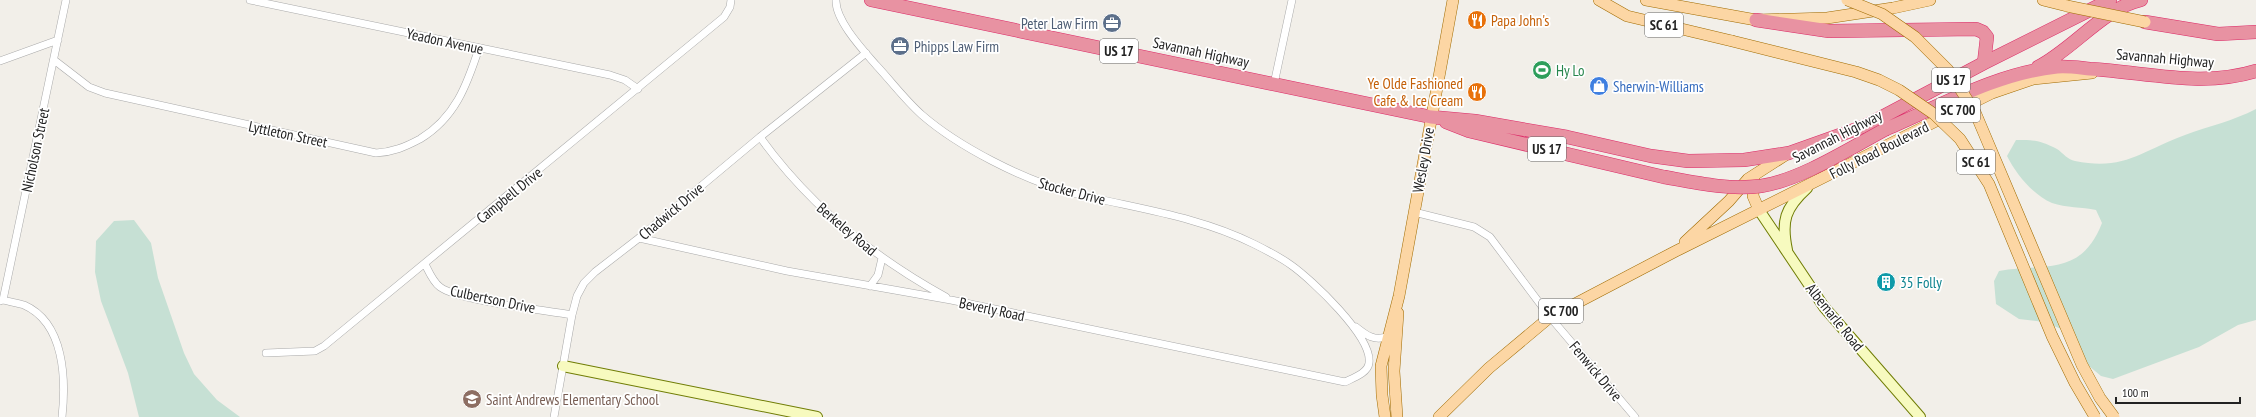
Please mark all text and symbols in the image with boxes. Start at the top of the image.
restaurant icon: Papa John's [1466,9,1488,31]
place label: Papa John's [1491,11,1549,30]
office icon: Peter Law Firm [1101,12,1123,34]
road number: SC 61 [1645,13,1683,37]
place label: Peter Law Firm [1021,14,1098,33]
street label: Yeadon Avenue [405,24,485,58]
street label: Savannah Highway [1151,33,1251,72]
office icon: Phipps Law Firm [889,35,911,57]
place label: Phipps Law Firm [914,37,999,56]
road number: US 17 [1100,39,1138,63]
street label: Savannah Highway [2115,44,2215,72]
sports icon: Hy Lo [1531,59,1553,81]
place label: Hy Lo [1556,61,1584,80]
road number: US 17 [1932,68,1970,92]
place label: Ye Olde Fashioned Cafe & Ice Cream [1367,74,1463,110]
shop icon: Sherwin-Williams [1588,75,1610,97]
place label: Sherwin-Williams [1613,77,1704,96]
restaurant icon: Ye Olde Fashioned Cafe & Ice Cream [1466,81,1488,103]
road number: SC 700 [1936,98,1980,122]
street label: Savannah Highway [1789,105,1885,167]
street label: Nicholson Street [17,106,53,194]
street label: Lyttleton Street [247,116,329,152]
street label: Folly Road Boulevard [1826,117,1932,183]
street label: Wesley Drive [1408,126,1438,194]
road number: US 17 [1528,137,1566,161]
road number: SC 61 [1957,150,1995,174]
street label: Campbell Drive [472,163,546,227]
street label: Stocker Drive [1036,173,1108,209]
street label: Chadwick Drive [635,178,707,244]
street label: Berkeley Road [813,198,881,260]
building icon: 35 Folly [1875,271,1897,293]
place label: 35 Folly [1900,273,1942,292]
street label: Albemarle Road [1802,279,1868,355]
street label: Culbertson Drive [449,281,537,317]
street label: Beverly Road [957,293,1027,325]
road number: SC 700 [1539,299,1583,323]
street label: Fenwick Drive [1565,337,1627,405]
scale bar [2116,379,2240,405]
text: 100 m [2122,385,2149,400]
school or university icon: Saint Andrews Elementary School [461,388,483,410]
place label: Saint Andrews Elementary School [486,390,659,409]

